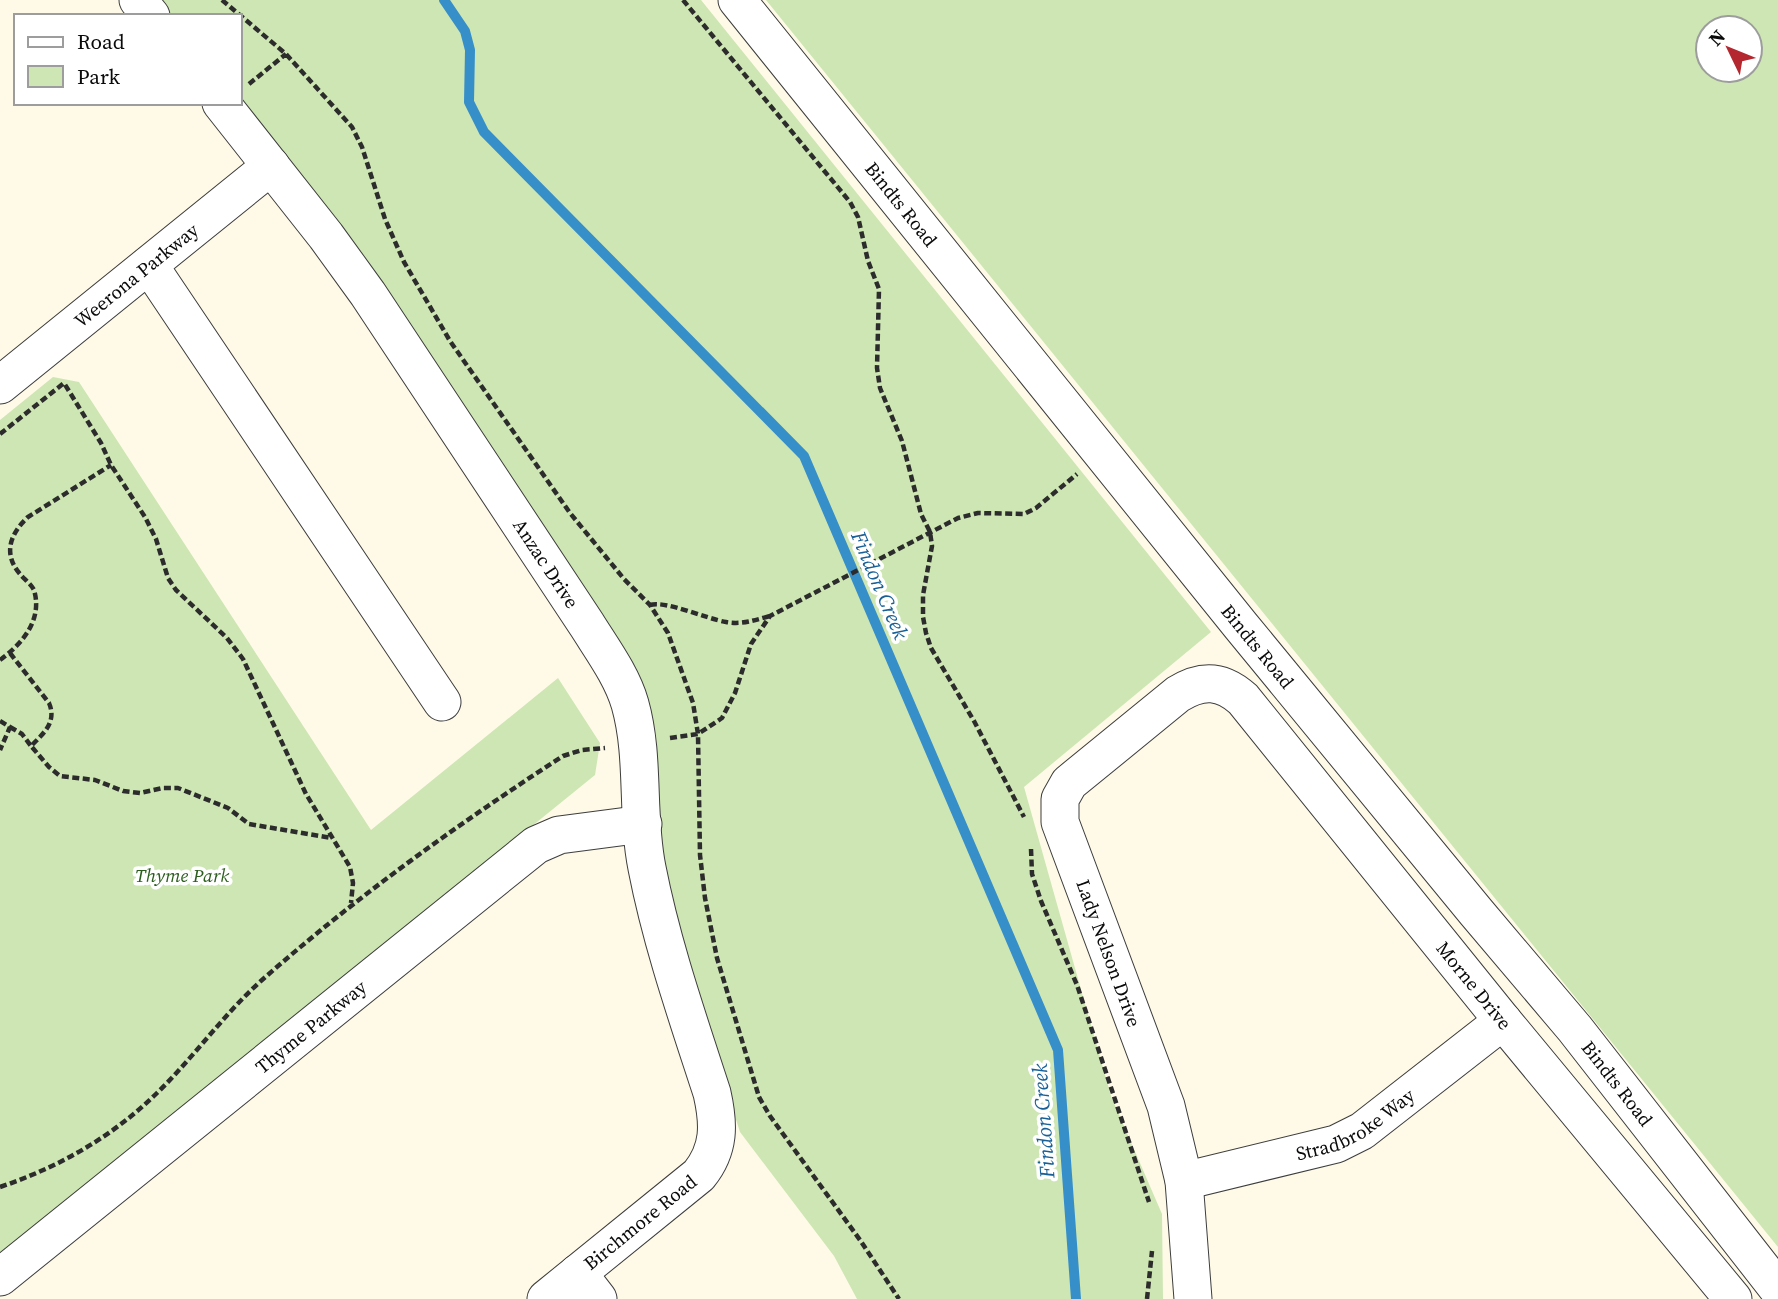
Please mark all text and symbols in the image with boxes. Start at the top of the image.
legend [14,14,242,105]
north arrow [1694,14,1764,84]
text: N [1702,23,1731,51]
text: Road [77,27,125,56]
text: Park [77,62,121,91]
street label: Bindts Road [859,156,944,252]
street label: Weerona Parkway [69,217,204,333]
street label: Anzac Drive [507,514,585,613]
water label: Findon Creek [844,526,916,644]
street label: Bindts Road [1215,599,1300,694]
park label: Thyme Park [135,862,229,888]
street label: Lady Nelson Drive [1070,876,1148,1030]
street label: Morne Drive [1431,936,1518,1035]
street label: Thyme Parkway [250,974,372,1079]
street label: Bindts Road [1576,1035,1659,1132]
water label: Findon Creek [1025,1063,1062,1180]
street label: Stradbroke Way [1293,1082,1420,1166]
street label: Birchmore Road [578,1168,702,1276]

